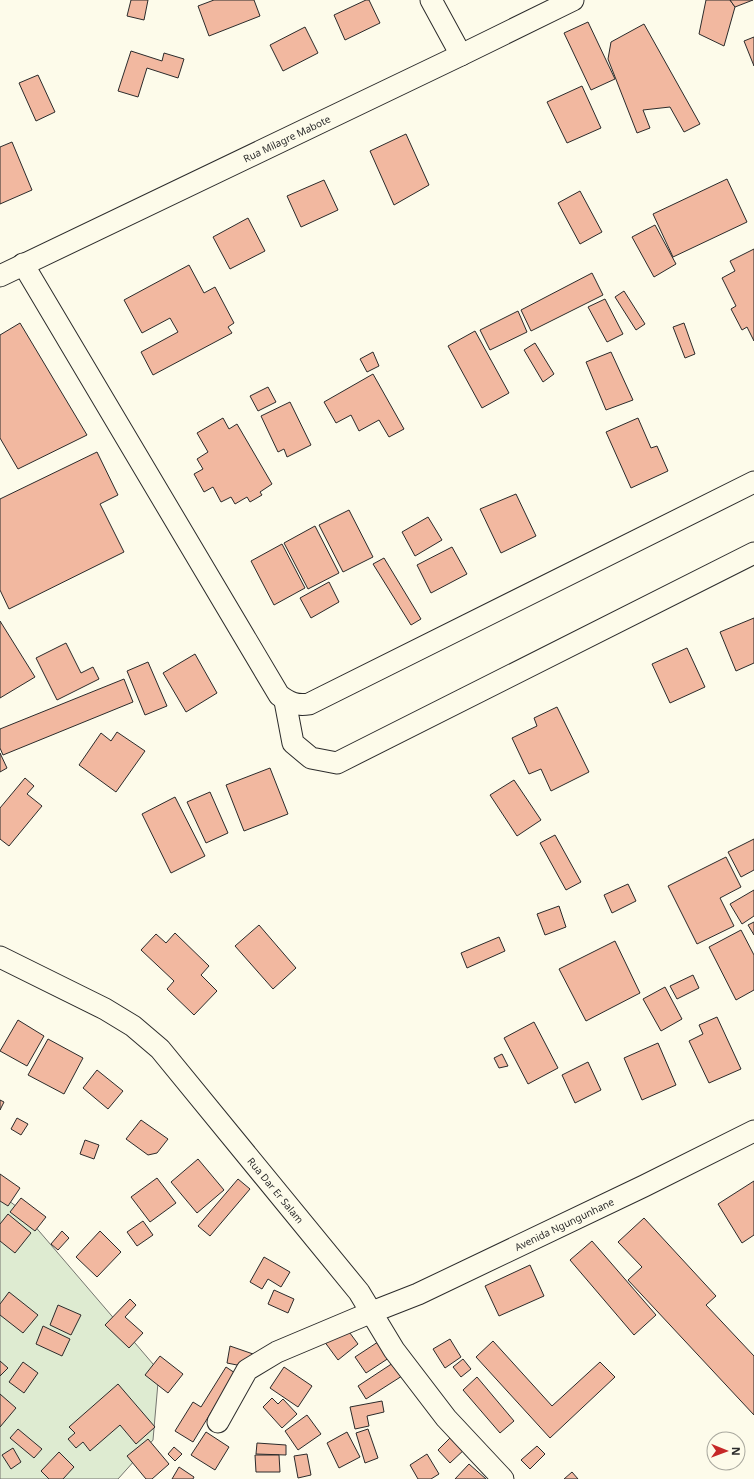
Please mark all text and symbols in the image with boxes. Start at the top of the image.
street label: Rua Milagre Mabote [241,112,333,165]
street label: Rua Dar Er Salam [245,1154,307,1226]
street label: Avenida Ngungunhane [512,1194,617,1254]
north arrow [706,1431,746,1471]
text: N [729,1447,744,1456]

